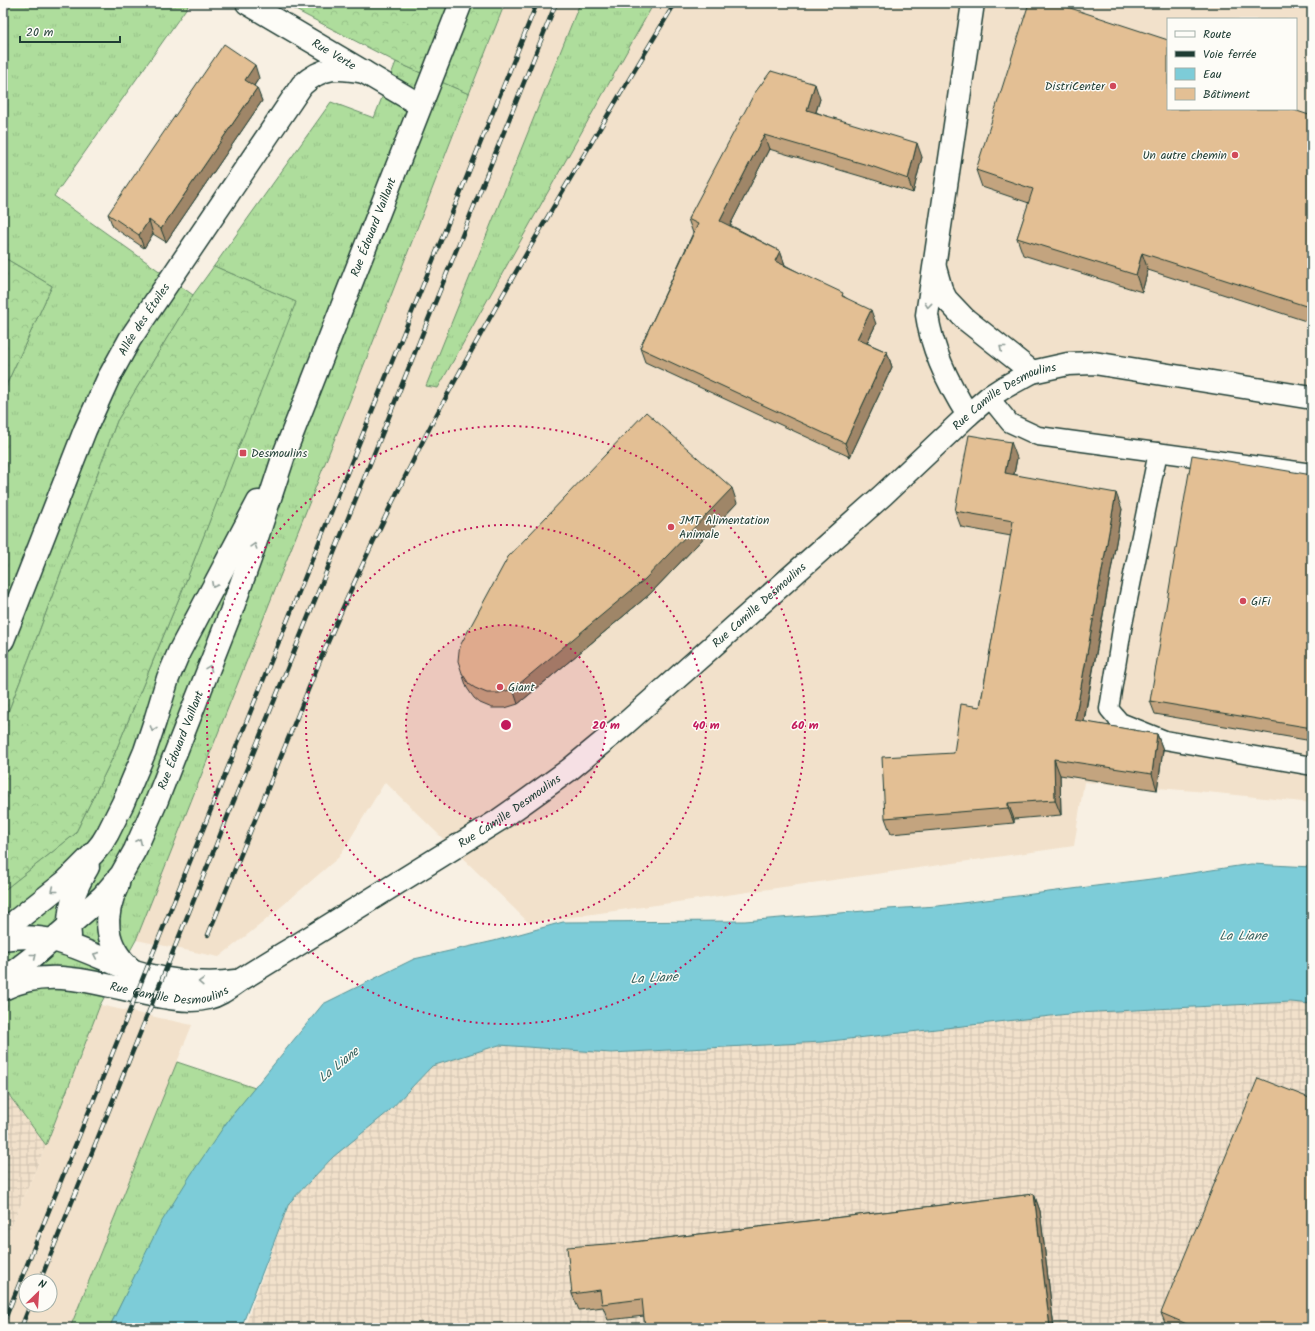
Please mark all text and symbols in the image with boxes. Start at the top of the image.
scale bar [20,18,120,44]
legend [1167,18,1297,110]
text: 20 m [26,23,54,42]
text: Route [1203,25,1232,44]
street label: Rue Verte [308,34,360,76]
text: Voie ferrée [1203,45,1257,64]
text: Eau [1203,65,1222,84]
place label: DistriCenter [1045,77,1106,96]
marker: DistriCenter [1108,81,1118,91]
text: Bâtiment [1203,85,1250,104]
place label: Un autre chemin [1142,146,1227,165]
marker: Un autre chemin [1230,150,1240,160]
street label: Rue Édouard Vaillant [346,175,402,280]
street label: Allée des Étoiles [114,280,175,359]
one-way arrow [924,302,933,308]
one-way arrow [999,345,1006,352]
street label: Rue Camille Desmoulins [948,358,1058,435]
place label: Desmoulins [251,444,307,463]
marker: Desmoulins [238,448,248,458]
place label: JMT Alimentation Animale [679,511,769,544]
marker: JMT Alimentation Animale [666,522,676,532]
one-way arrow [249,543,258,550]
street label: Rue Camille Desmoulins [708,558,811,653]
one-way arrow [211,581,219,588]
place label: GiFi [1251,592,1271,611]
marker: GiFi [1238,596,1248,606]
one-way arrow [205,665,213,672]
place label: Giant [508,678,535,697]
marker: Giant [495,682,505,692]
street label: Rue Édouard Vaillant [153,687,209,793]
text: 20 m [592,716,620,735]
text: 40 m [692,716,720,735]
text: 60 m [791,716,819,735]
centre of rings [499,718,513,732]
one-way arrow [149,725,157,732]
street label: Rue Camille Desmoulins [454,770,565,853]
one-way arrow [134,837,142,845]
one-way arrow [52,886,59,893]
water label: La Liane [1219,926,1268,947]
one-way arrow [92,952,99,960]
one-way arrow [29,954,36,961]
water label: La Liane [630,967,679,990]
street label: Rue Camille Desmoulins [108,977,233,1010]
one-way arrow [198,978,204,987]
water label: La Liane [314,1041,365,1088]
north arrow [18,1273,58,1313]
text: N [35,1275,49,1294]

